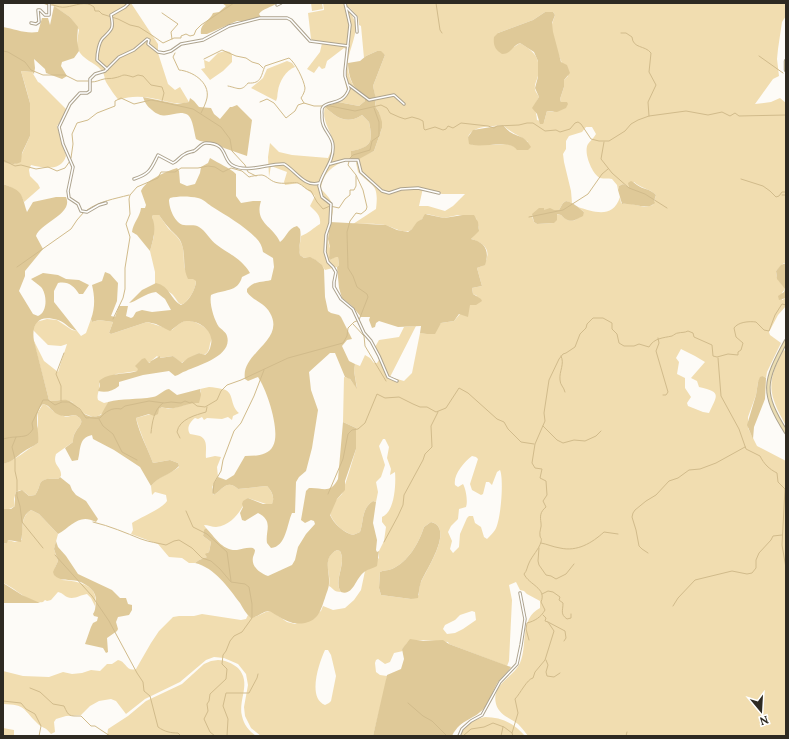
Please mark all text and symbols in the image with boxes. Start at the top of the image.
north arrow [741,691,781,731]
text: N [757,713,770,729]

